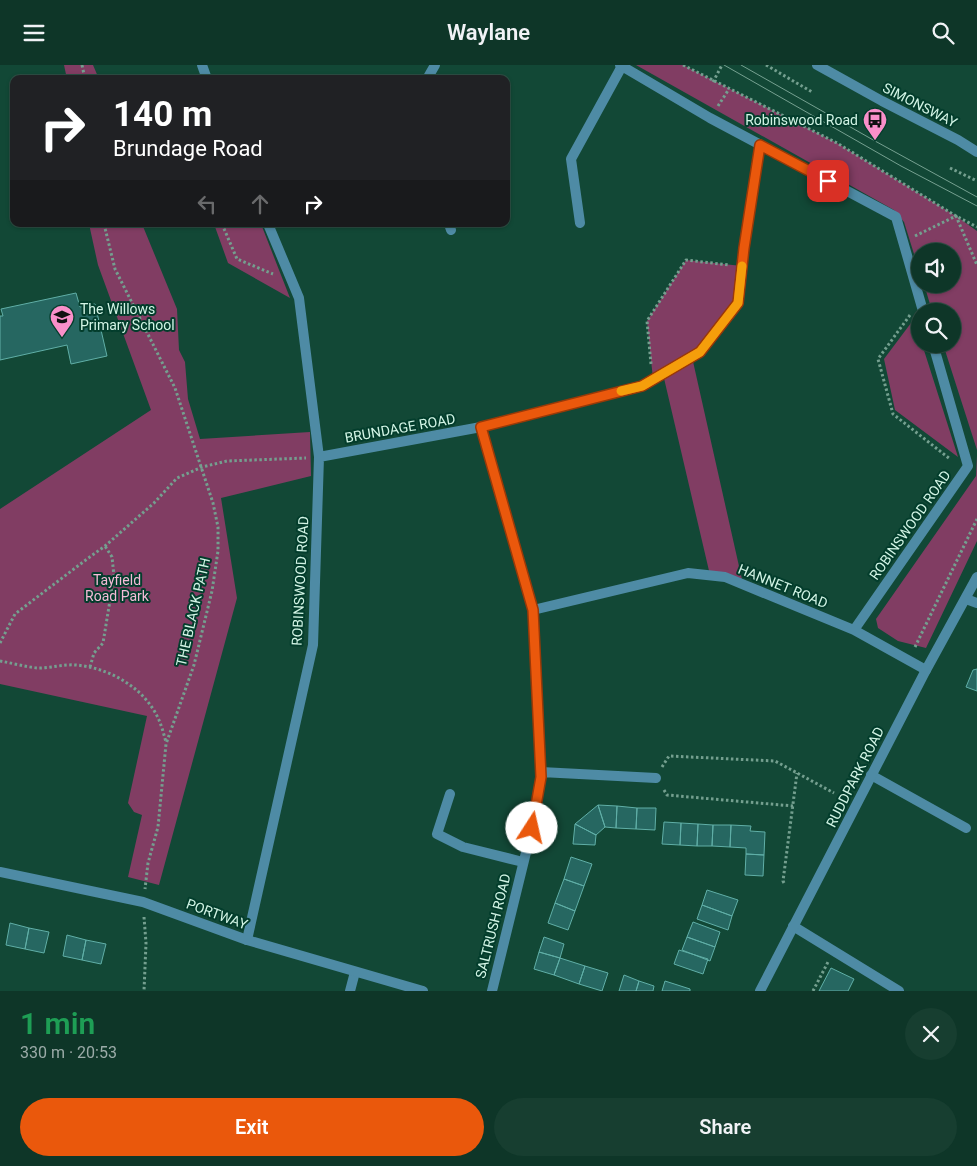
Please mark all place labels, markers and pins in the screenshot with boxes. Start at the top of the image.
bus stop icon: Robinswood Road [862,107,888,141]
place label: Robinswood Road [745,112,858,128]
pin [807,160,849,202]
place label: The Willows Primary School [80,301,175,333]
school or university icon: The Willows Primary School [49,304,75,338]

